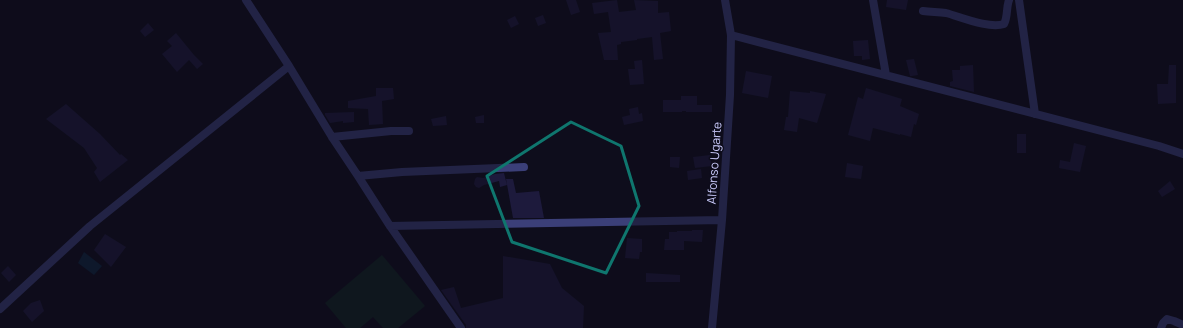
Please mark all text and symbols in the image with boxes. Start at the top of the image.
street label: Alfonso Ugarte [703,121,725,205]

